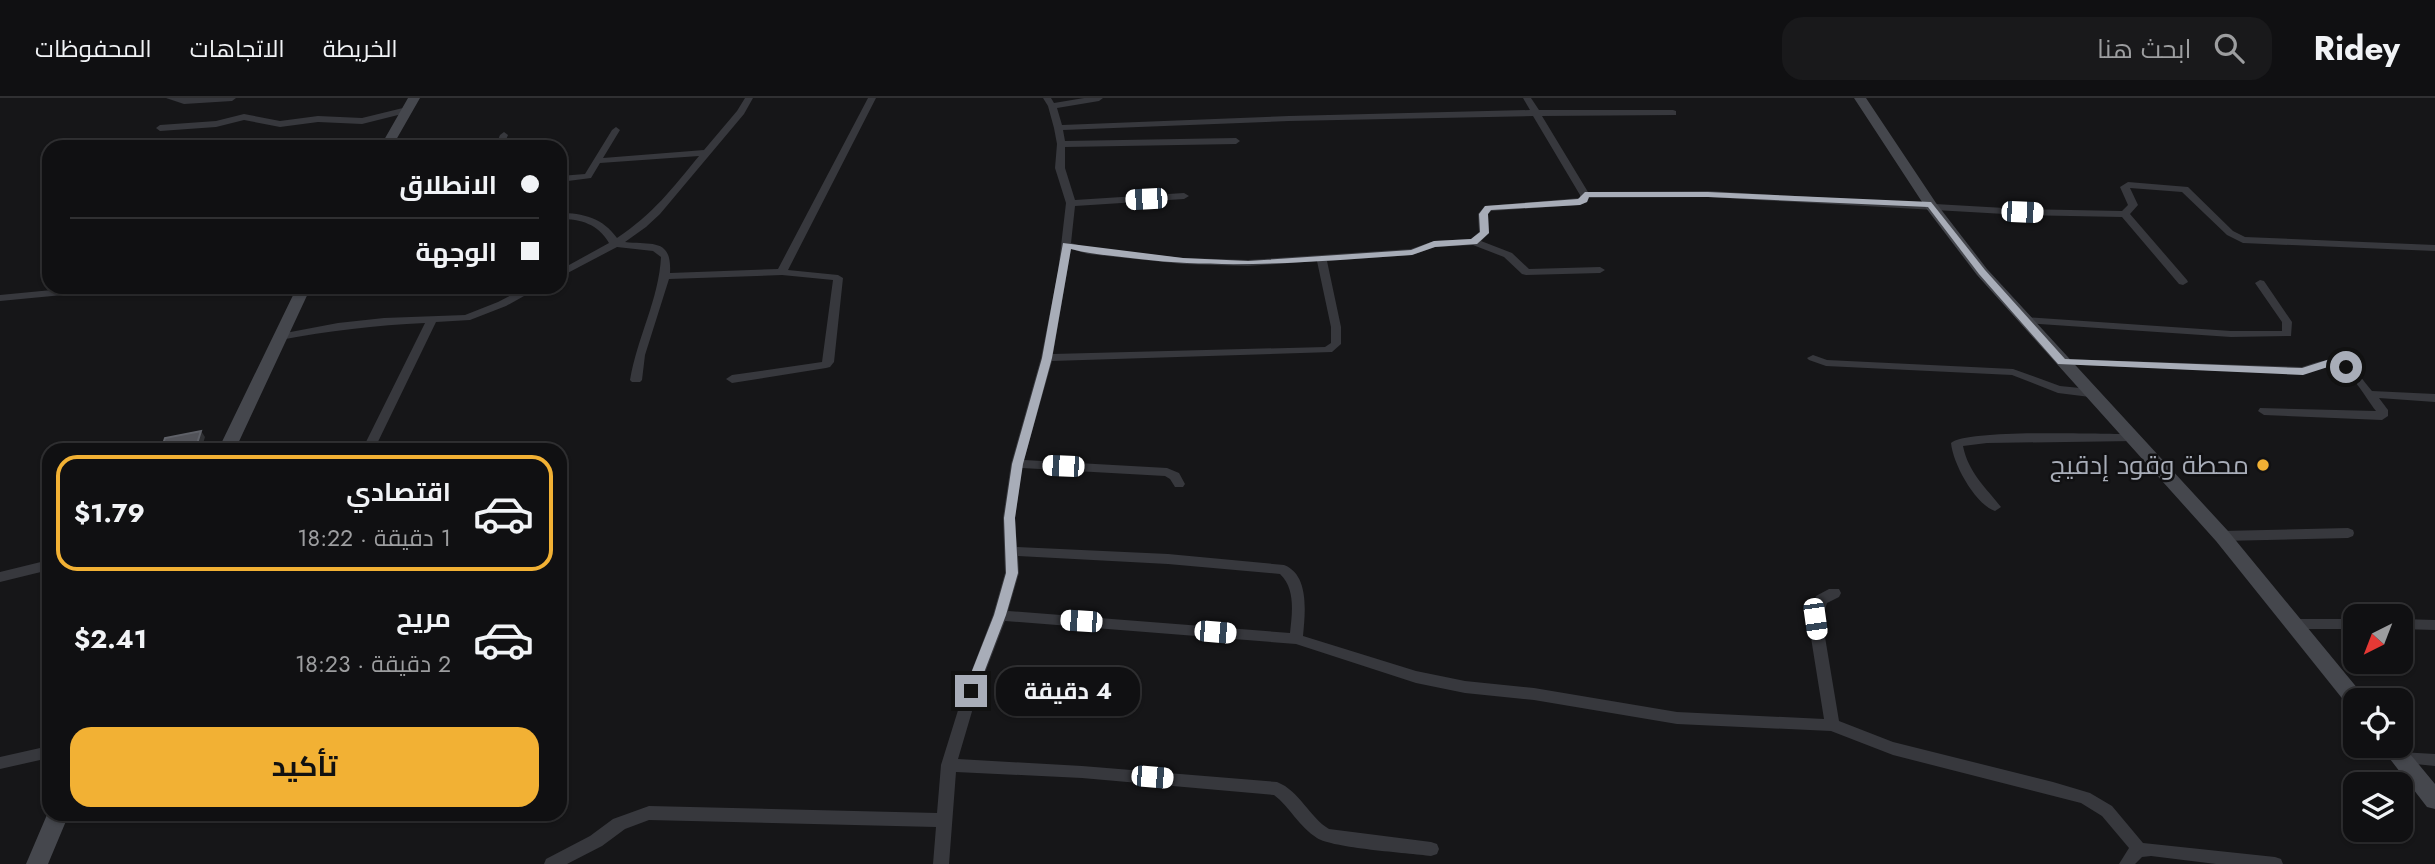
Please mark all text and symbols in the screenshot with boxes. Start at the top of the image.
search box [1782,17,2272,80]
text: Ridey [2314,25,2400,72]
icon: search [2210,29,2248,67]
text: ابحث هنا [2097,30,2192,68]
text: المحفوظات [35,31,152,66]
text: الاتجاهات [190,31,285,66]
text: الخريطة [323,31,398,66]
text: الانطلاق [399,166,497,204]
car [1125,187,1168,211]
car [2001,201,2044,223]
text: الوجهة [416,233,497,271]
route start [2330,351,2362,383]
place label: محطة وقود إدقيج [2050,446,2249,484]
car [1042,455,1085,477]
marker: محطة وقود إدقيج [2255,457,2271,473]
text: اقتصادي [346,473,451,511]
icon: car [472,482,535,545]
text: $1.79 [74,494,145,532]
text: 1 دقيقة · 18:22 [297,521,451,555]
car [1802,597,1829,641]
text: مريح [396,599,451,637]
north arrow [2343,604,2413,674]
map controls [2343,604,2413,842]
icon: car [472,608,535,671]
car [1060,609,1103,633]
text: $2.41 [74,620,147,658]
car [1194,620,1237,644]
text: 2 دقيقة · 18:23 [295,647,451,681]
callout: 4 دقيقة [996,666,1139,716]
text: 4 دقيقة [1024,674,1112,708]
route end [955,675,987,707]
button: locate [2343,688,2413,758]
button: تأكيد [70,727,539,807]
car [1131,765,1174,789]
button: layers [2343,772,2413,842]

